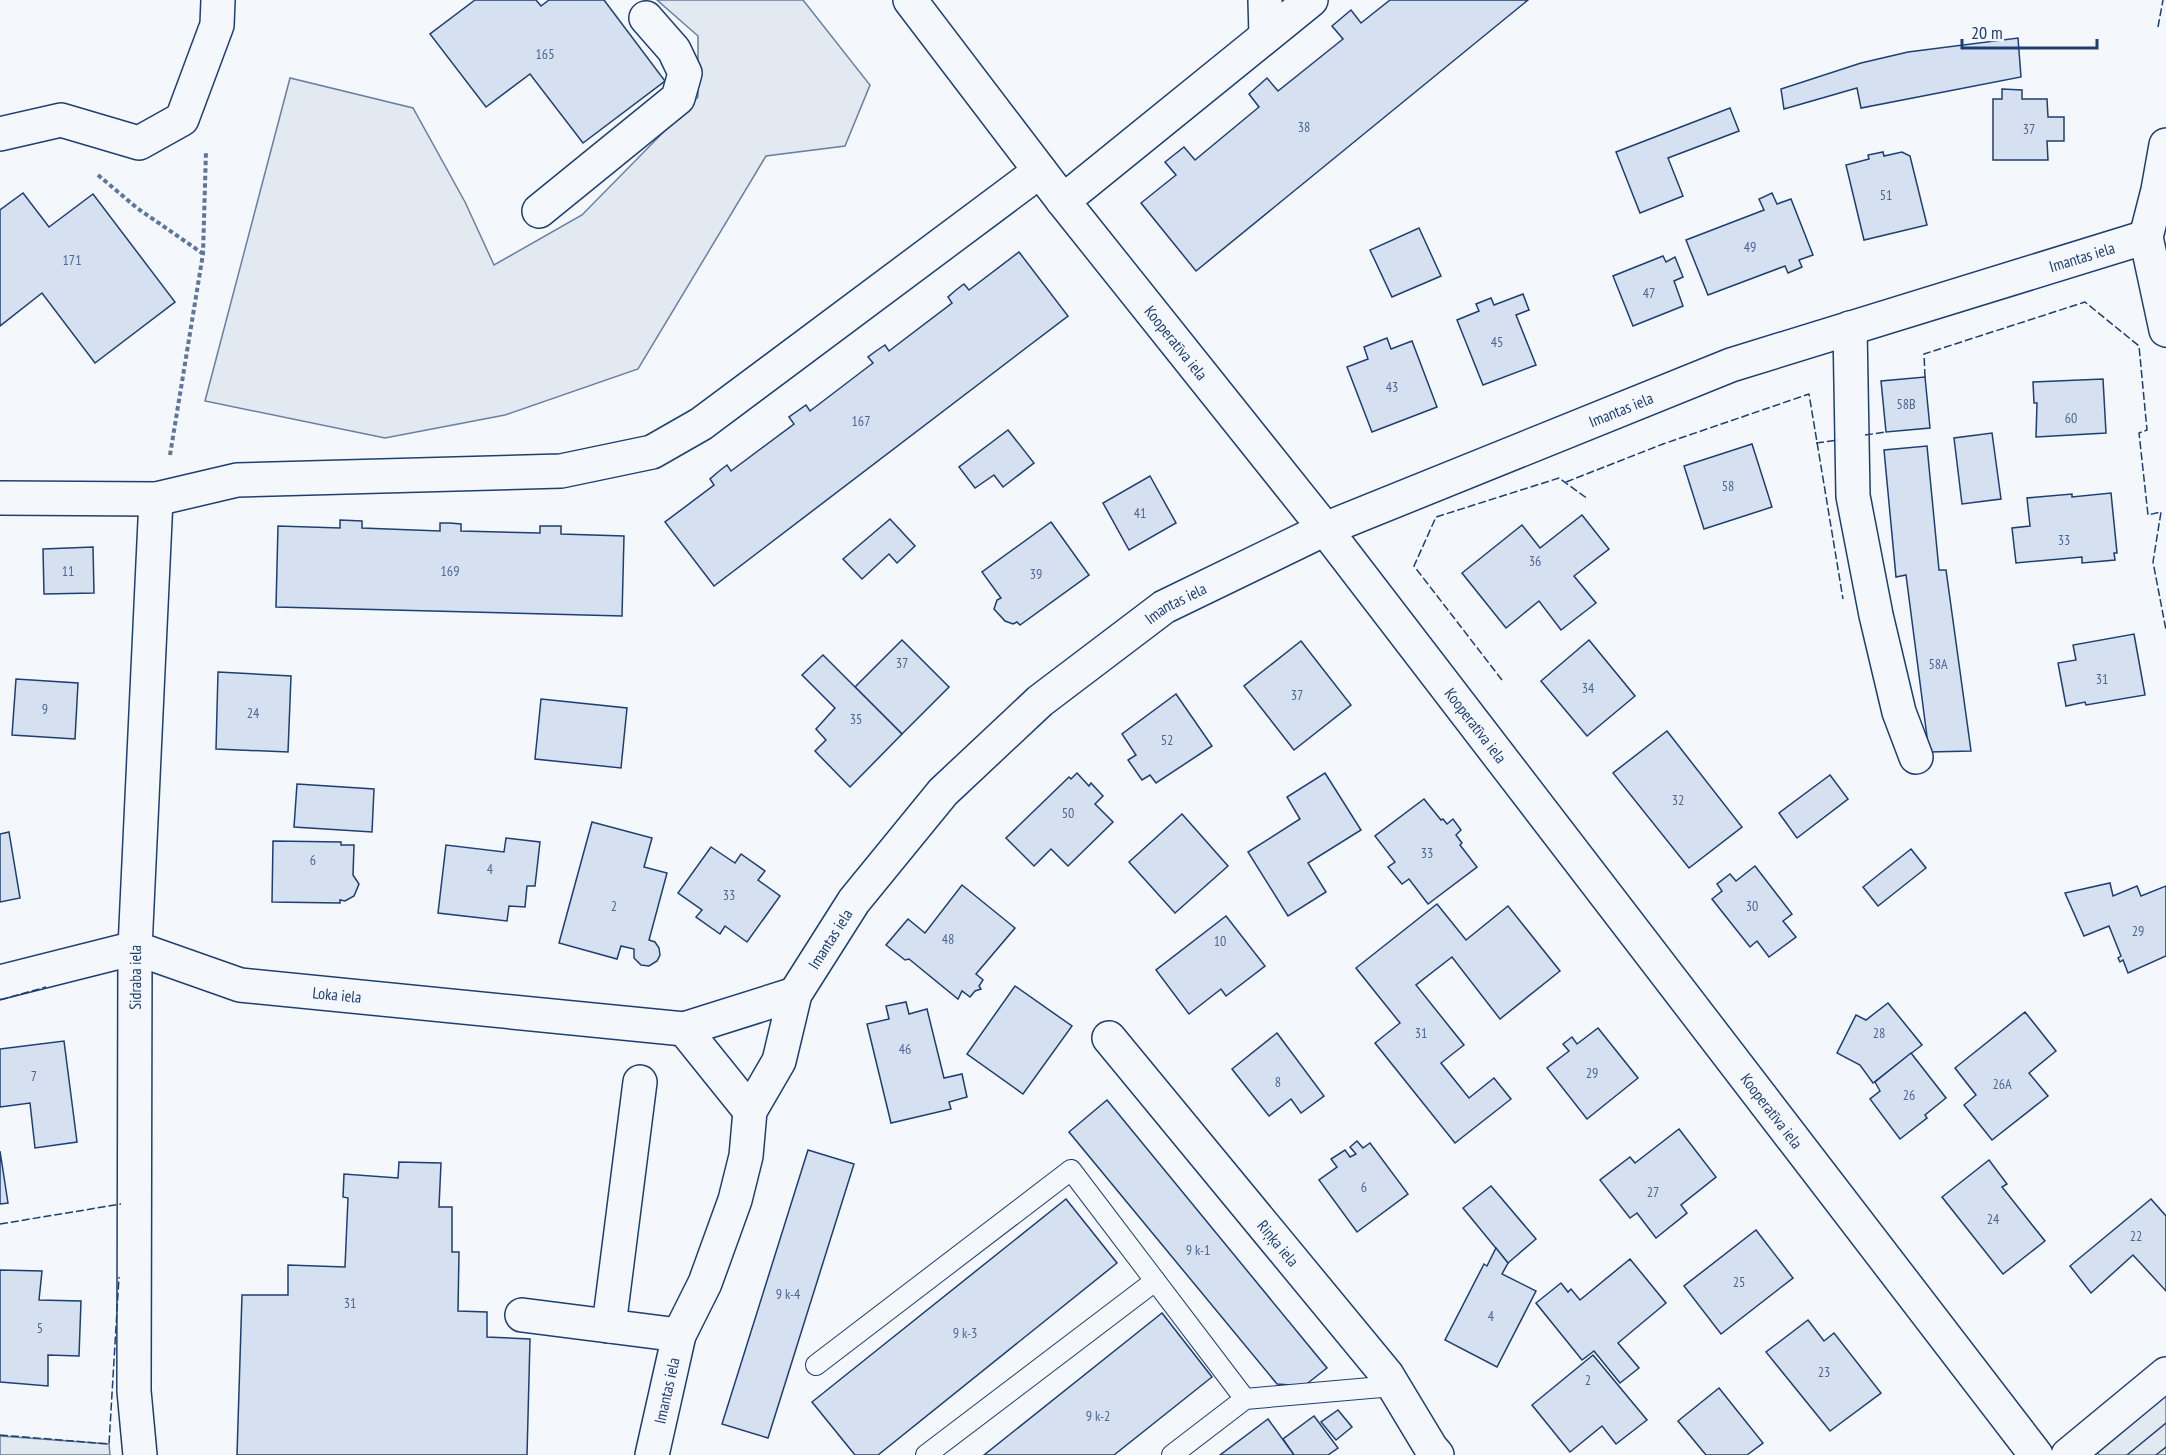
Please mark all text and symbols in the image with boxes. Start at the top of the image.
scale bar [1962,12,2097,50]
text: 20 m [1971,21,2003,44]
house number: 165 [536,45,554,63]
house number: 38 [1298,118,1310,136]
house number: 37 [2023,120,2035,138]
house number: 51 [1880,186,1892,204]
street label: Imantas iela [2047,237,2117,276]
house number: 49 [1744,238,1756,256]
house number: 171 [63,251,81,269]
house number: 47 [1643,284,1655,302]
street label: Kooperatīva iela [1140,301,1212,384]
house number: 45 [1491,333,1503,351]
house number: 43 [1386,378,1398,396]
street label: Imantas iela [1586,388,1656,431]
house number: 58B [1896,395,1916,413]
house number: 60 [2065,409,2077,427]
house number: 167 [852,412,870,430]
house number: 58 [1722,477,1734,495]
house number: 41 [1134,504,1146,522]
house number: 33 [2058,531,2070,549]
house number: 36 [1529,552,1541,570]
house number: 11 [62,562,74,580]
house number: 169 [441,562,459,580]
house number: 39 [1030,565,1042,583]
street label: Imantas iela [1141,578,1209,628]
house number: 37 [896,654,908,672]
house number: 58A [1928,655,1948,673]
house number: 31 [2096,670,2108,688]
house number: 34 [1582,679,1595,697]
street label: Kooperatīva iela [1441,684,1511,767]
house number: 37 [1291,686,1303,704]
house number: 9 [42,700,48,718]
house number: 24 [247,704,260,722]
house number: 35 [850,710,862,728]
house number: 52 [1161,731,1173,749]
house number: 32 [1672,791,1684,809]
house number: 50 [1062,804,1074,822]
house number: 33 [1421,844,1433,862]
house number: 6 [310,851,316,869]
house number: 4 [487,860,494,878]
house number: 33 [723,886,735,904]
house number: 2 [611,897,617,915]
house number: 30 [1746,897,1758,915]
street label: Imantas iela [804,905,857,973]
house number: 29 [2132,922,2144,940]
house number: 48 [942,930,954,948]
house number: 10 [1214,932,1226,950]
street label: Sidraba iela [125,944,145,1010]
street label: Loka iela [312,982,362,1007]
house number: 31 [1415,1024,1427,1042]
house number: 28 [1873,1024,1885,1042]
house number: 46 [899,1040,911,1058]
house number: 29 [1586,1064,1598,1082]
house number: 7 [31,1067,37,1085]
street label: Kooperatīva iela [1737,1069,1807,1153]
house number: 8 [1275,1073,1281,1091]
house number: 26A [1992,1075,2012,1093]
house number: 26 [1903,1086,1915,1104]
house number: 6 [1361,1178,1367,1196]
house number: 27 [1647,1183,1659,1201]
house number: 24 [1987,1210,2000,1228]
street label: Riņķa iela [1253,1216,1303,1271]
house number: 22 [2130,1227,2142,1245]
house number: 9 k-1 [1186,1241,1210,1259]
house number: 25 [1733,1273,1745,1291]
house number: 9 k-4 [776,1285,801,1303]
house number: 31 [344,1294,356,1312]
house number: 4 [1488,1307,1495,1325]
house number: 5 [37,1319,43,1337]
house number: 9 k-3 [953,1324,977,1342]
street label: Imantas iela [649,1356,684,1426]
house number: 23 [1818,1363,1830,1381]
house number: 2 [1585,1371,1591,1389]
house number: 9 k-2 [1086,1407,1110,1425]

